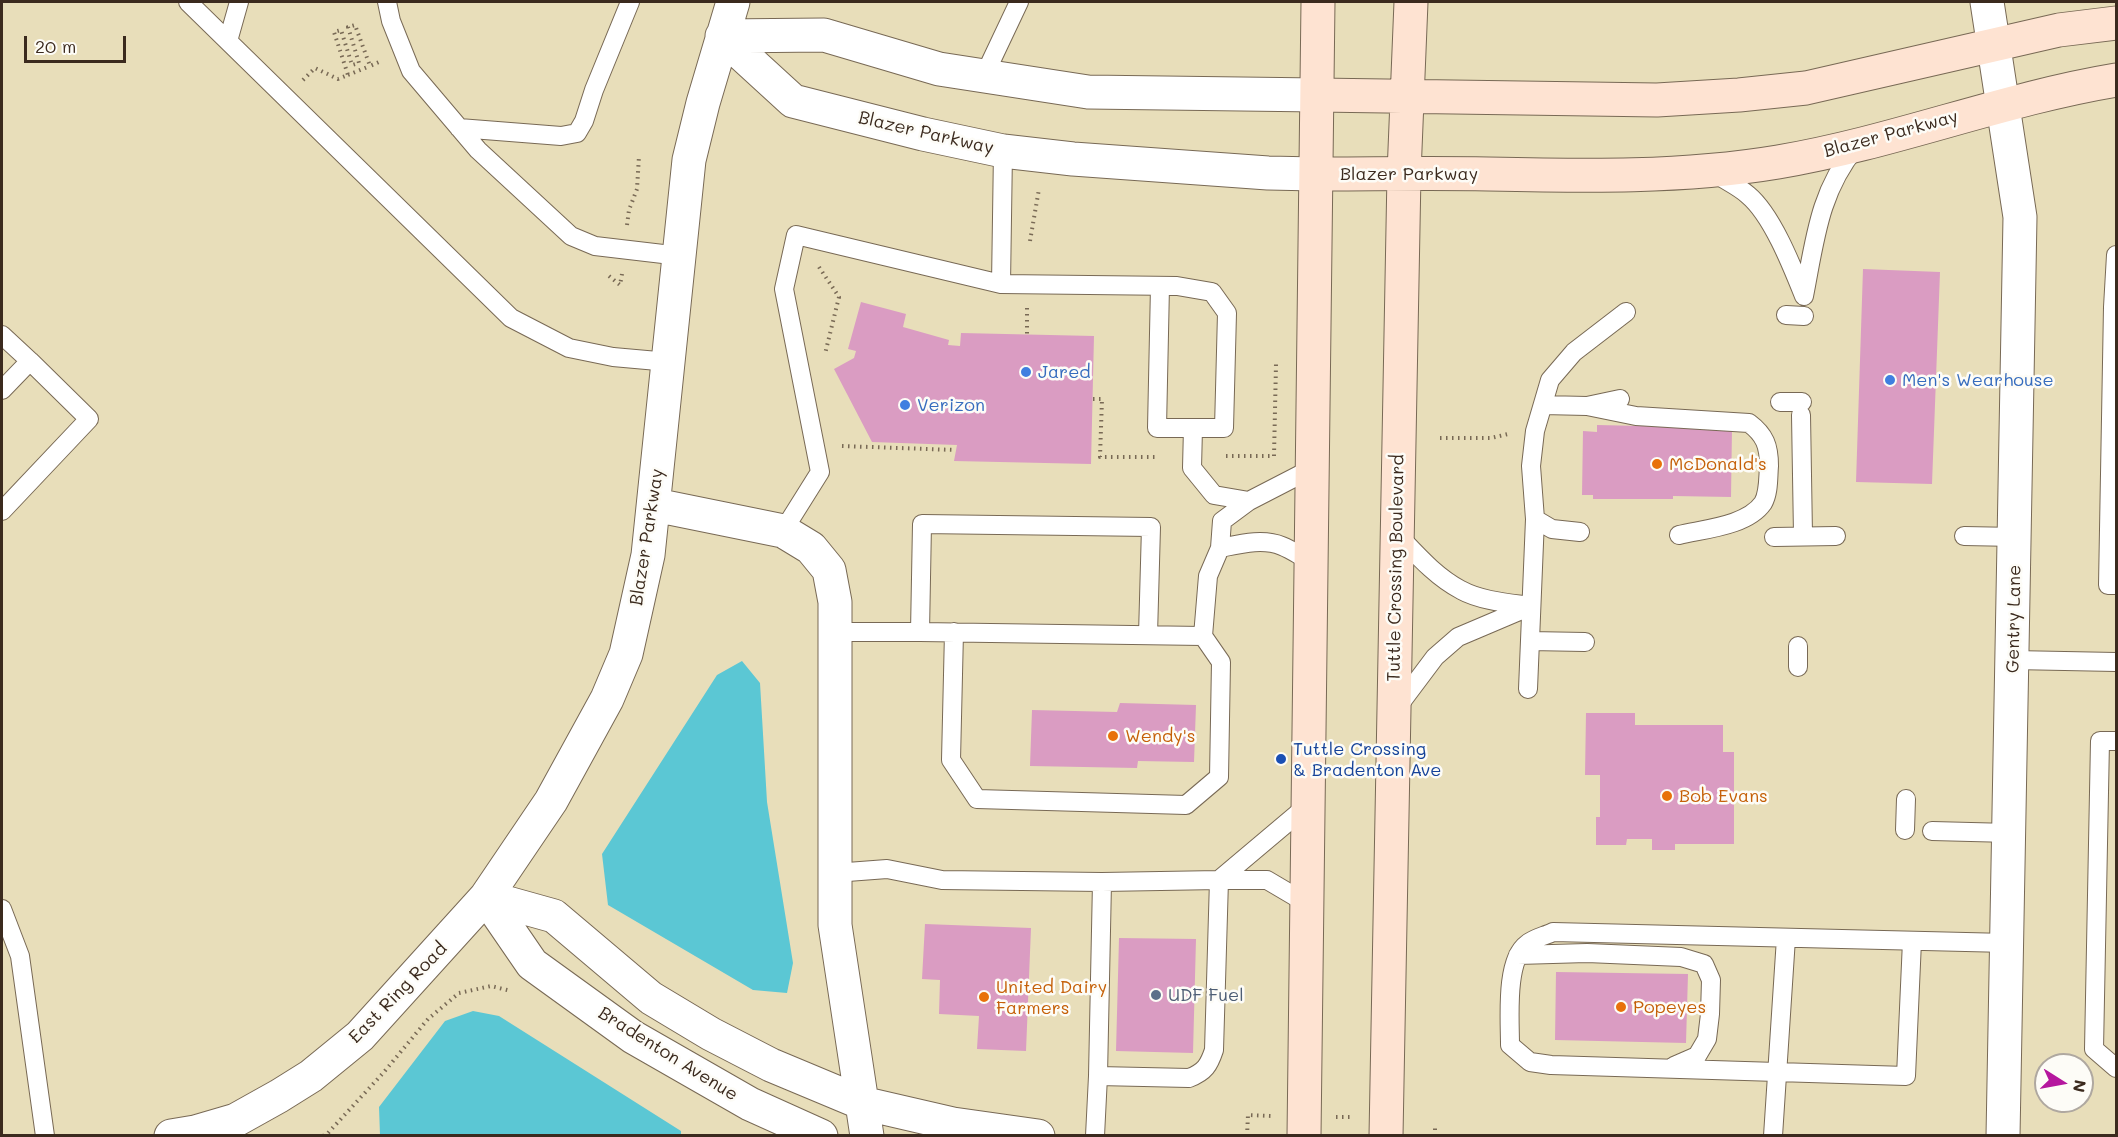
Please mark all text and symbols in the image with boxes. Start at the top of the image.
scale bar [27,24,129,62]
text: 20 m [35,34,76,58]
street label: Blazer Parkway [1821,106,1961,162]
street label: Blazer Parkway [856,107,996,159]
street label: Blazer Parkway [1340,163,1478,185]
place label: Jared [1038,361,1091,383]
marker: Jared [1019,365,1033,379]
place label: Men's Wearhouse [1902,369,2054,391]
marker: Men's Wearhouse [1883,373,1897,387]
place label: Verizon [917,394,985,416]
marker: Verizon [898,398,912,412]
place label: McDonald's [1669,453,1767,475]
street label: Tuttle Crossing Boulevard [1383,454,1409,682]
marker: McDonald's [1650,457,1664,471]
street label: Blazer Parkway [626,467,668,607]
street label: Gentry Lane [2002,565,2026,673]
place label: Wendy's [1125,725,1195,747]
marker: Wendy's [1106,729,1120,743]
place label: Tuttle Crossing & Bradenton Ave [1293,738,1441,780]
marker: Tuttle Crossing & Bradenton Ave [1274,752,1288,766]
place label: Bob Evans [1679,785,1768,807]
marker: Bob Evans [1660,789,1674,803]
street label: East Ring Road [344,938,452,1048]
place label: United Dairy Farmers [996,976,1107,1018]
place label: UDF Fuel [1168,984,1244,1006]
marker: UDF Fuel [1149,988,1163,1002]
marker: United Dairy Farmers [977,990,991,1004]
place label: Popeyes [1633,996,1706,1018]
marker: Popeyes [1614,1000,1628,1014]
street label: Bradenton Avenue [594,1002,742,1106]
north arrow [2034,1053,2094,1113]
text: N [2069,1078,2092,1094]

